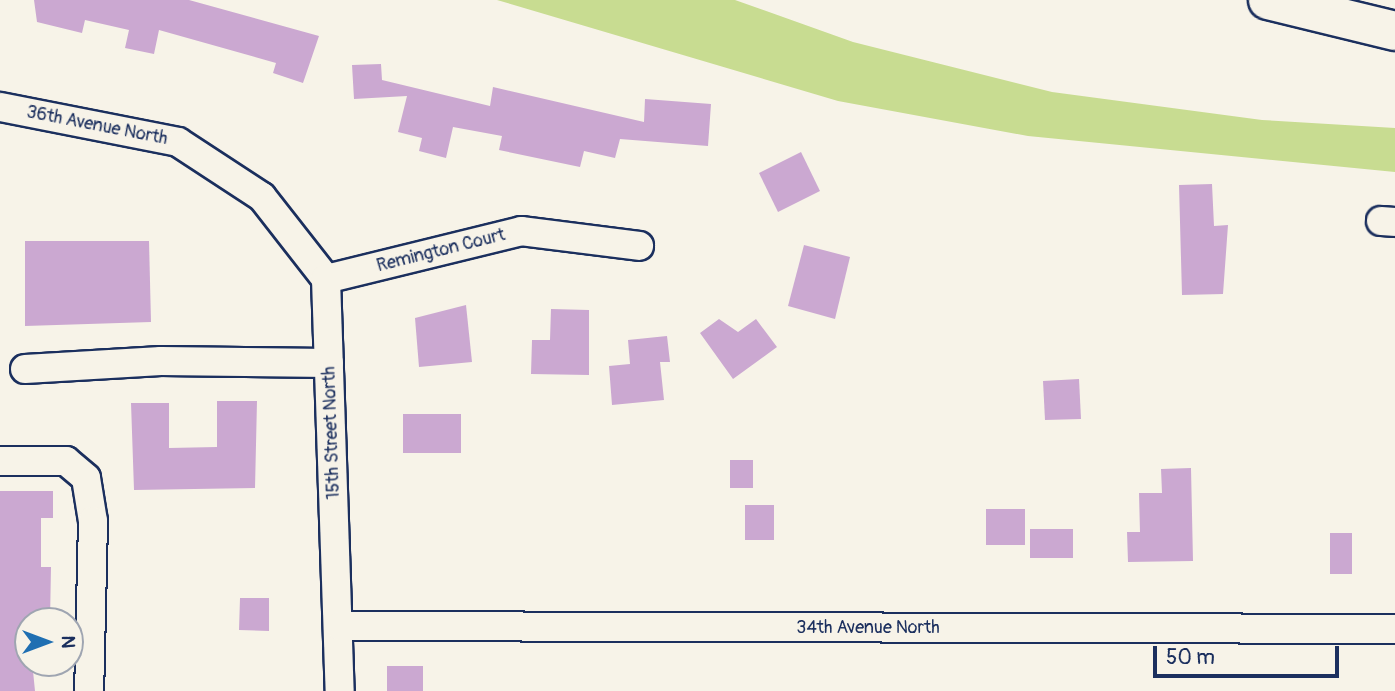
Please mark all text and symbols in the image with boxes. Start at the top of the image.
street label: 36th Avenue North [25,102,169,150]
street label: Remington Court [374,225,508,277]
street label: 15th Street North [319,366,345,500]
north arrow [14,607,84,677]
street label: 34th Avenue North [796,617,940,639]
scale bar [1157,632,1342,676]
text: N [56,636,80,648]
text: 50 m [1166,644,1215,671]

